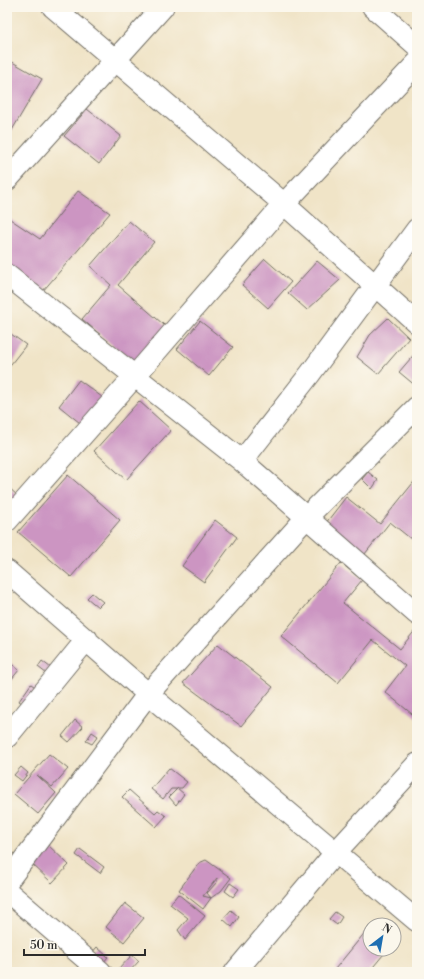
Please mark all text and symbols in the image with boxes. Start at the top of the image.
north arrow [362,917,402,957]
text: N [379,921,394,938]
scale bar [24,931,145,957]
text: 50 m [30,938,58,953]

